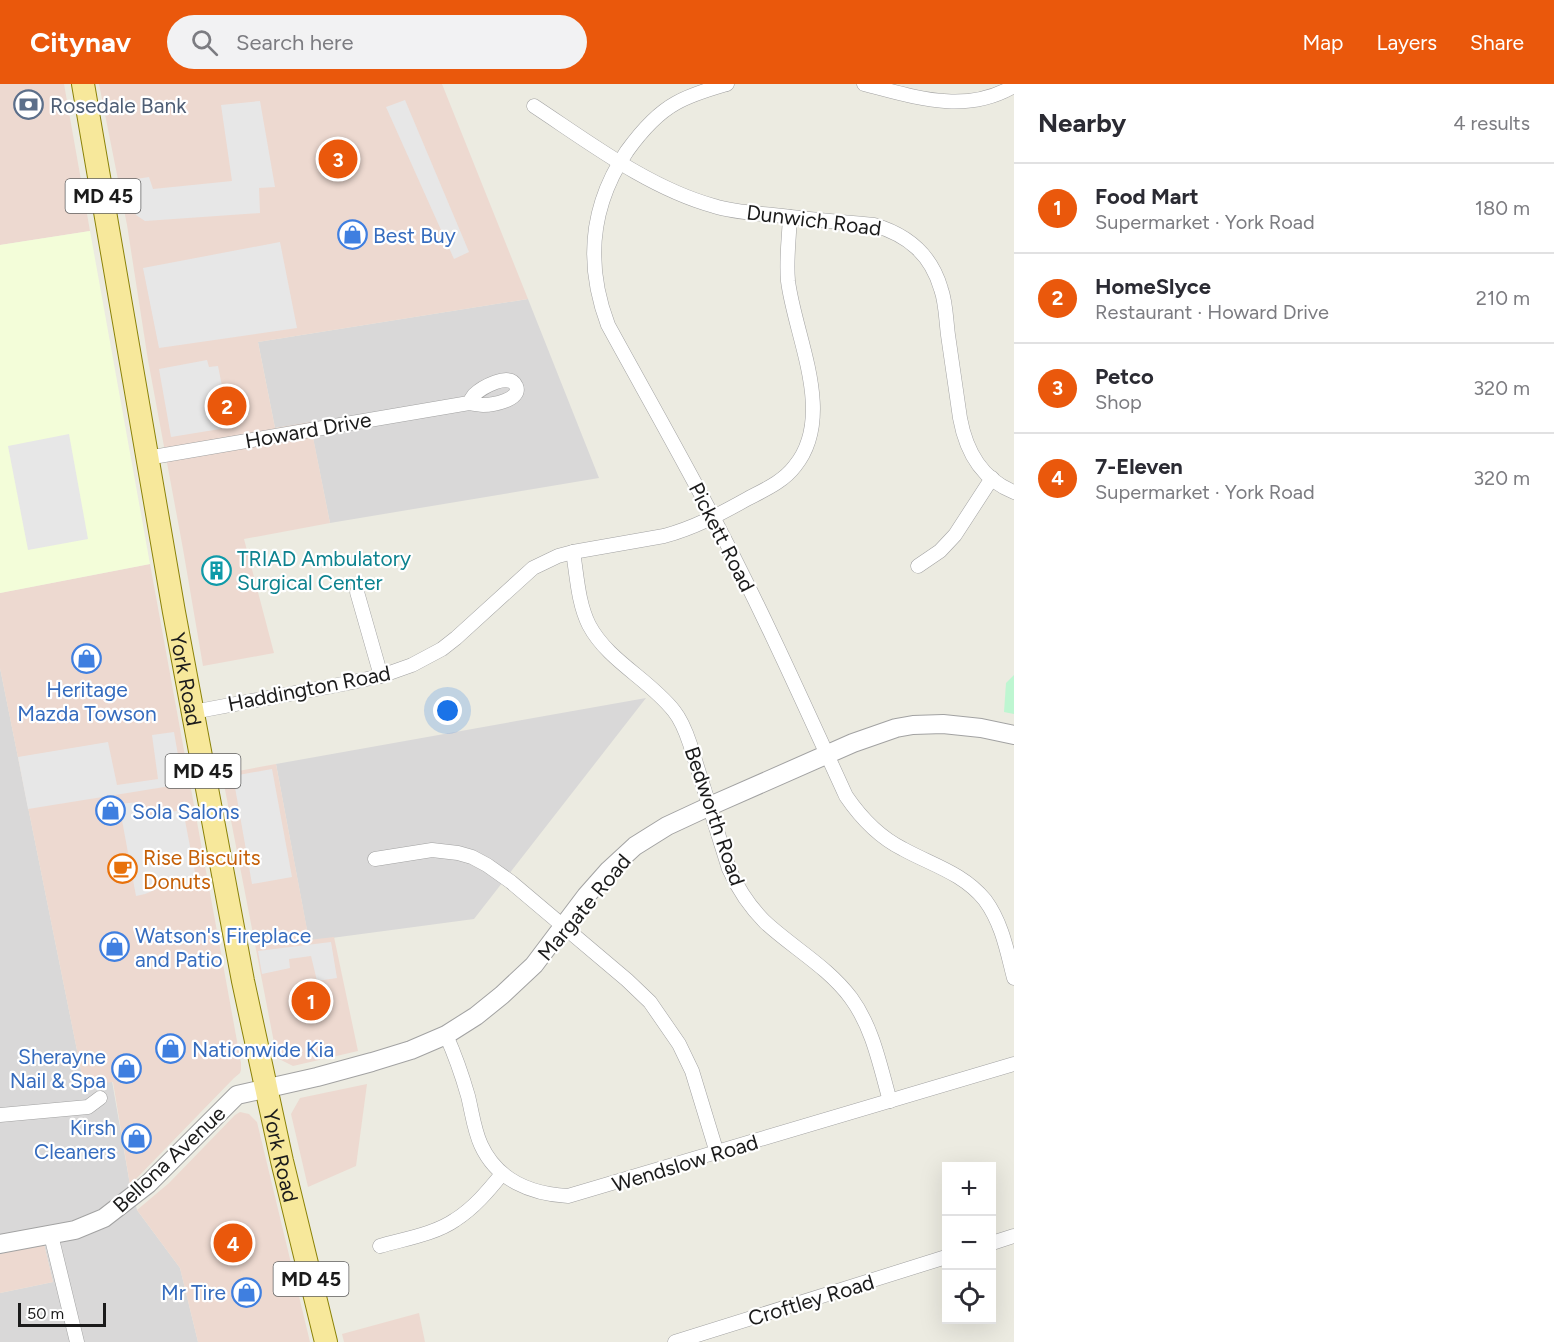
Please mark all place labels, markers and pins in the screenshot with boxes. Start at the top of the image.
bank icon: Rosedale Bank [13,89,45,121]
place label: Rosedale Bank [50,93,187,118]
pin: 3 [318,136,358,182]
shop icon: Best Buy [336,219,368,251]
place label: Best Buy [373,223,456,248]
pin: 2 [208,384,246,428]
place label: TRIAD Ambulatory Surgical Center [237,546,411,595]
building icon: TRIAD Ambulatory Surgical Center [200,554,232,586]
shop icon: Heritage Mazda Towson [71,642,103,674]
place label: Heritage Mazda Towson [17,677,157,726]
shop icon: Sola Salons [95,795,127,827]
place label: Sola Salons [132,799,240,824]
place label: Rise Biscuits Donuts [143,845,261,894]
cafe icon: Rise Biscuits Donuts [106,853,138,885]
place label: Watson's Fireplace and Patio [135,923,311,972]
shop icon: Watson's Fireplace and Patio [98,931,130,963]
pin: 1 [292,978,330,1024]
shop icon: Nationwide Kia [155,1033,187,1065]
place label: Nationwide Kia [192,1037,334,1062]
place label: Sherayne Nail & Spa [10,1044,106,1093]
shop icon: Sherayne Nail & Spa [111,1052,143,1084]
place label: Kirsh Cleaners [34,1115,116,1164]
shop icon: Kirsh Cleaners [121,1123,153,1155]
pin: 4 [214,1220,252,1266]
shop icon: Mr Tire [231,1276,263,1308]
place label: Mr Tire [161,1280,226,1305]

